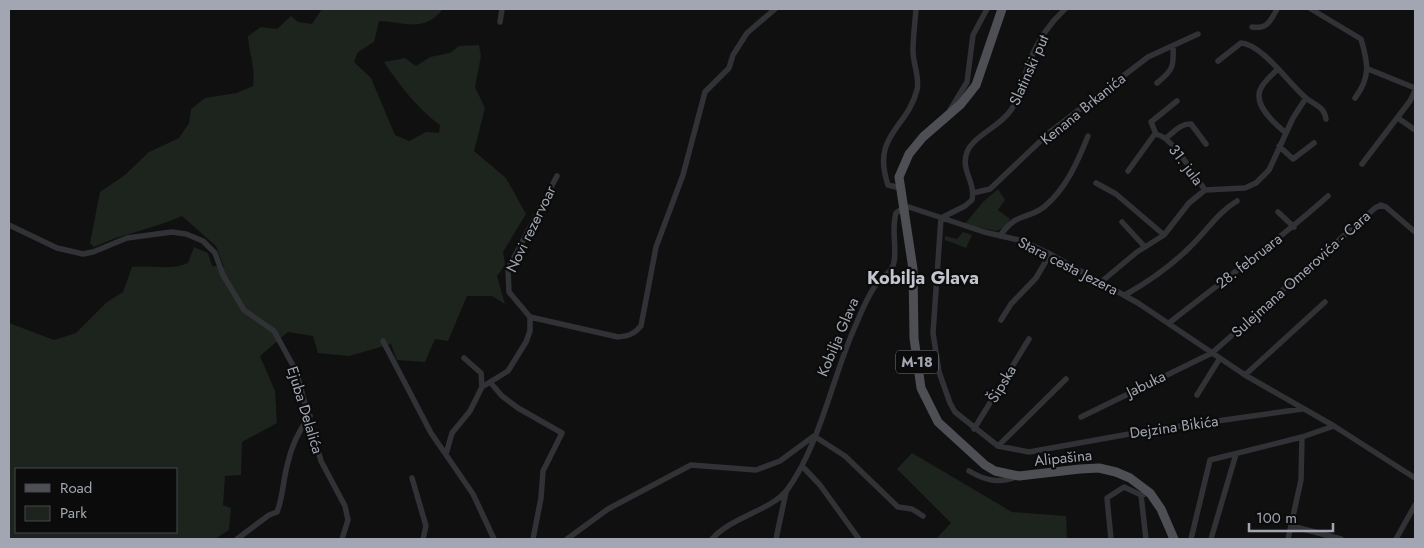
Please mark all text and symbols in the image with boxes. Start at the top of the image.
street label: Slatinski put [1004,31,1055,109]
street label: Kenana Brkanića [1036,68,1130,150]
street label: 31. jula [1163,140,1209,190]
street label: Novi rezervoar [501,181,562,276]
street label: Sulejmana Omerovića - Cara [1227,205,1375,343]
street label: 28. februara [1211,228,1287,294]
street label: Stara cesta Jezera [1014,231,1122,301]
district label: Kobilja Glava [867,265,979,291]
street label: Kobilja Glava [812,294,864,380]
road number: M-18 [896,351,938,374]
street label: Šipska [982,361,1022,407]
street label: Ejuba Delalića [281,364,329,456]
street label: Jabuka [1121,365,1169,404]
street label: Dejzina Bikića [1128,410,1220,444]
street label: Alipašina [1033,444,1093,472]
legend [15,468,178,533]
text: Road [60,477,92,499]
scale bar [1249,500,1333,532]
text: Park [60,502,87,524]
text: 100 m [1256,507,1297,529]

